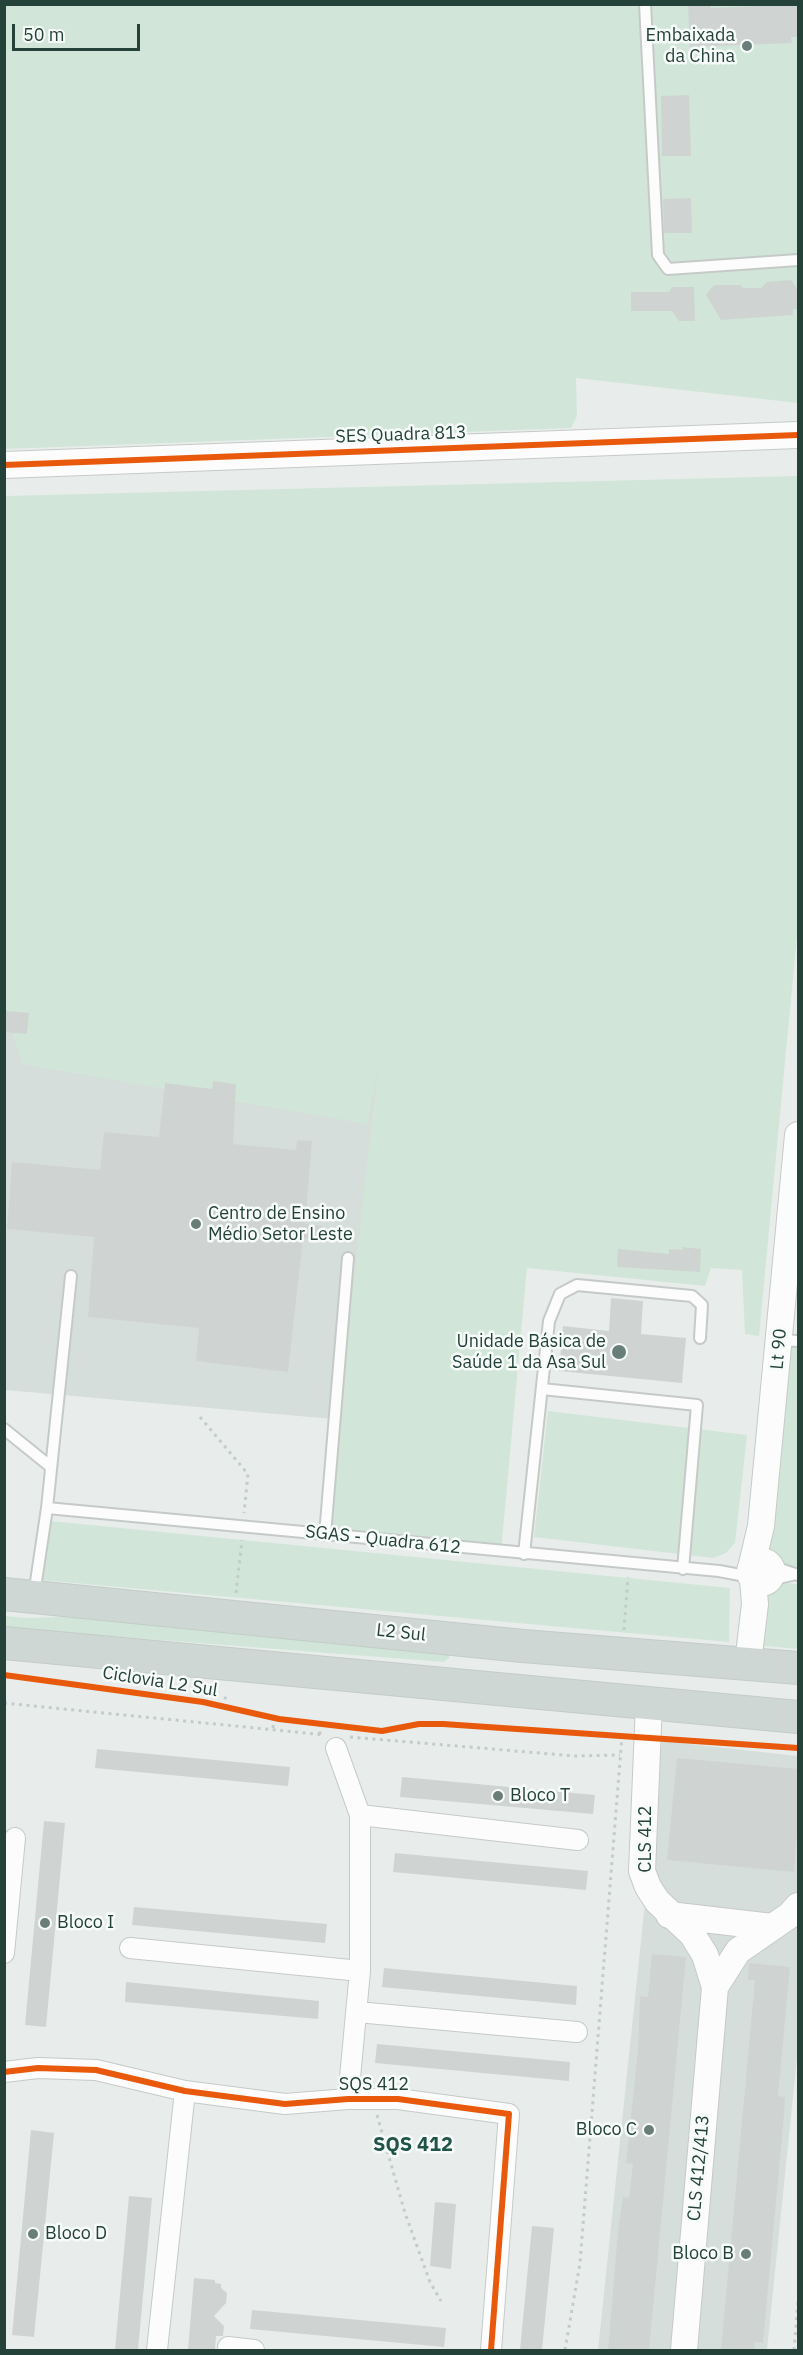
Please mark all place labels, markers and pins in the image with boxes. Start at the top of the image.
place label: Embaixada da China [645,25,735,68]
marker: Embaixada da China [740,39,754,53]
place label: Centro de Ensino Médio Setor Leste [208,1203,353,1246]
marker: Centro de Ensino Médio Setor Leste [189,1217,203,1231]
place label: Unidade Básica de Saúde 1 da Asa Sul [452,1331,606,1374]
marker: Unidade Básica de Saúde 1 da Asa Sul [610,1343,628,1361]
place label: Bloco T [510,1785,570,1807]
marker: Bloco T [491,1789,505,1803]
place label: Bloco I [57,1912,114,1934]
marker: Bloco I [38,1916,52,1930]
place label: Bloco C [576,2119,637,2141]
marker: Bloco C [642,2123,656,2137]
place label: Bloco D [45,2223,107,2245]
marker: Bloco D [26,2227,40,2241]
place label: Bloco B [672,2243,734,2265]
marker: Bloco B [739,2247,753,2261]

